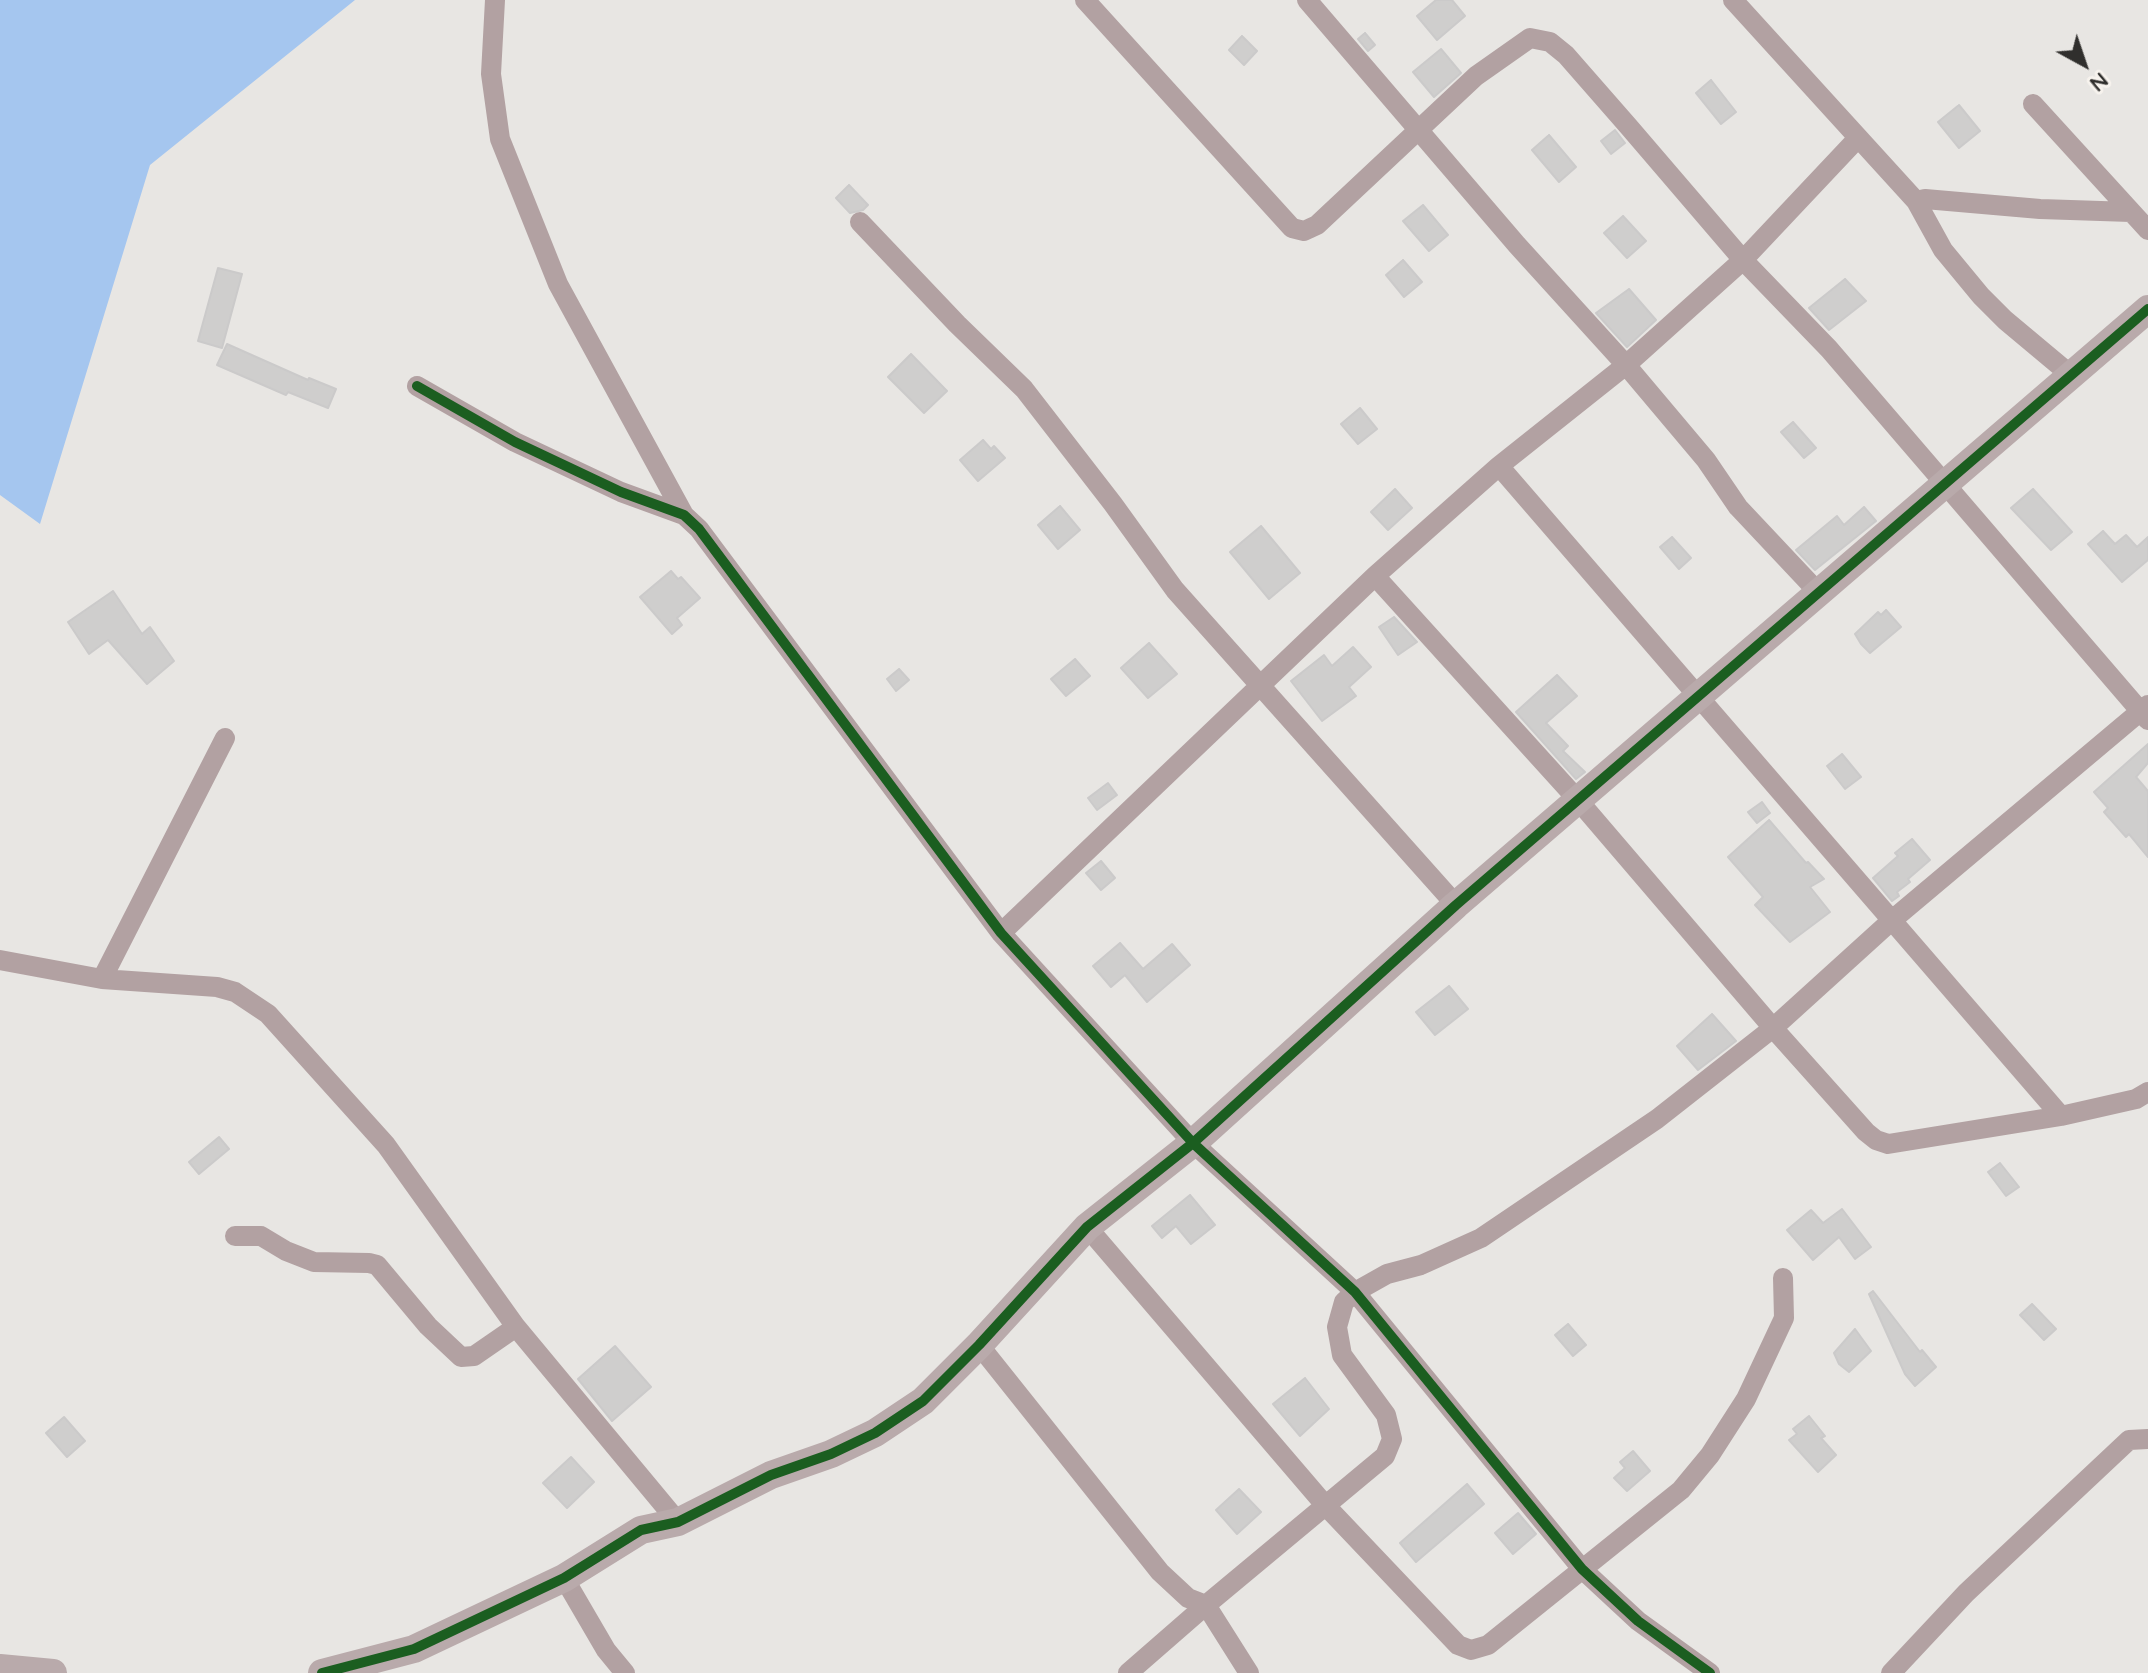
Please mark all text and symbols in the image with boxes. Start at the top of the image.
north arrow [2044,24,2124,104]
text: N [2084,66,2115,98]

